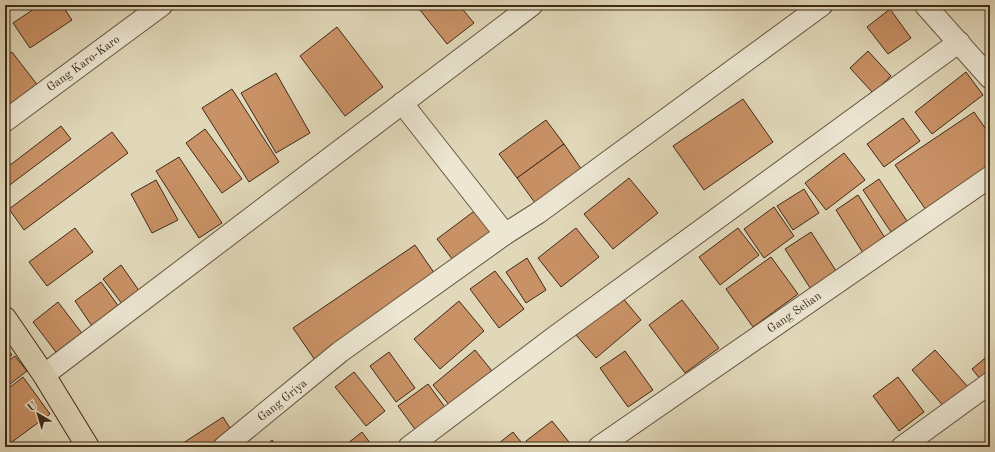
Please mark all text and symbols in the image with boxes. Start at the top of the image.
street label: Gang Karo-Karo [45,33,122,94]
street label: Gang Selian [765,290,824,336]
street label: Gang Griya [256,377,310,424]
north arrow [18,394,58,434]
text: U [26,400,40,414]

